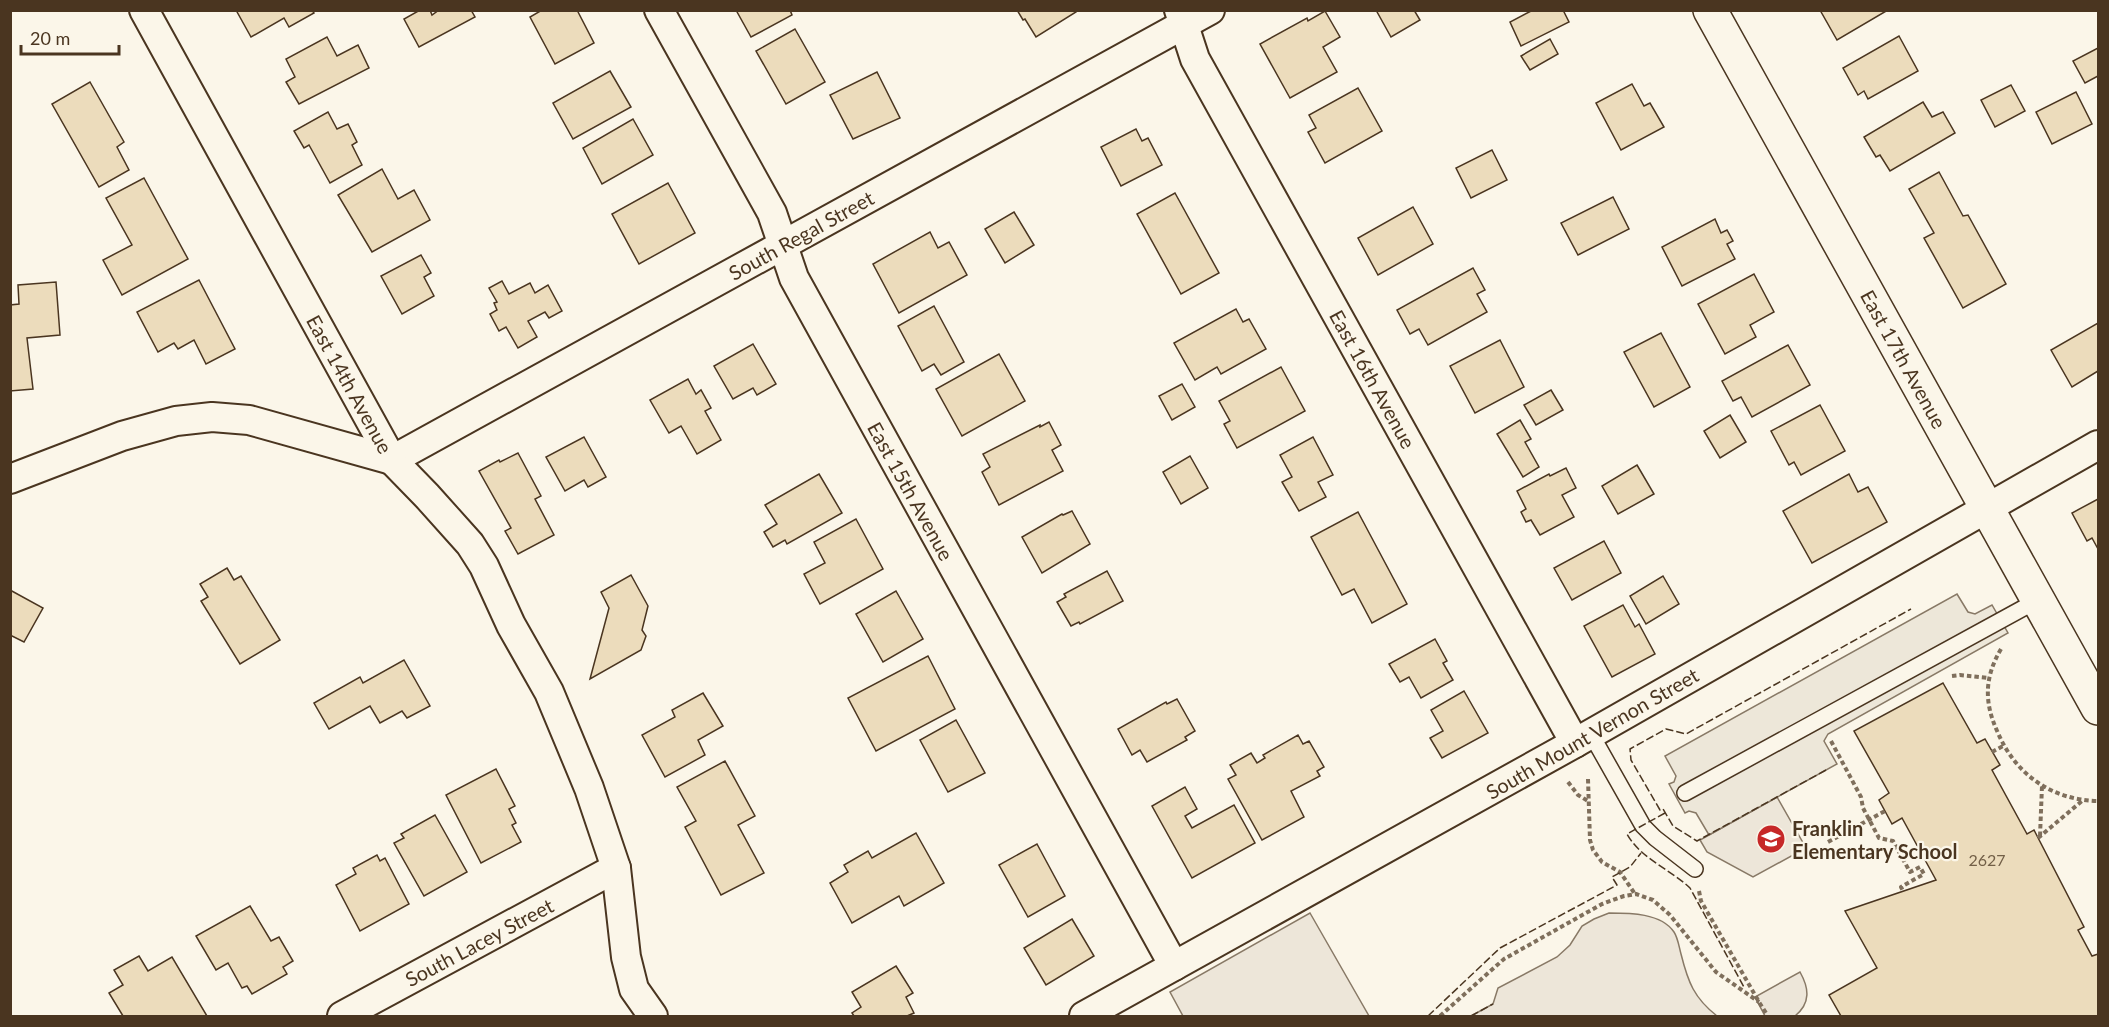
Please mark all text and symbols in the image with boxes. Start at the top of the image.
scale bar [21,18,118,56]
text: 20 m [30,27,70,49]
street label: South Regal Street [724,185,878,285]
street label: East 17th Avenue [1856,286,1952,432]
street label: East 16th Avenue [1325,306,1421,452]
street label: East 14th Avenue [302,311,398,457]
street label: East 15th Avenue [863,418,959,564]
street label: South Mount Vernon Street [1481,662,1703,804]
place label: Franklin Elementary School [1792,816,1957,863]
school or university icon: Franklin Elementary School [1755,823,1787,855]
house number: 2627 [1968,850,2006,869]
street label: South Lacey Street [401,893,557,991]

